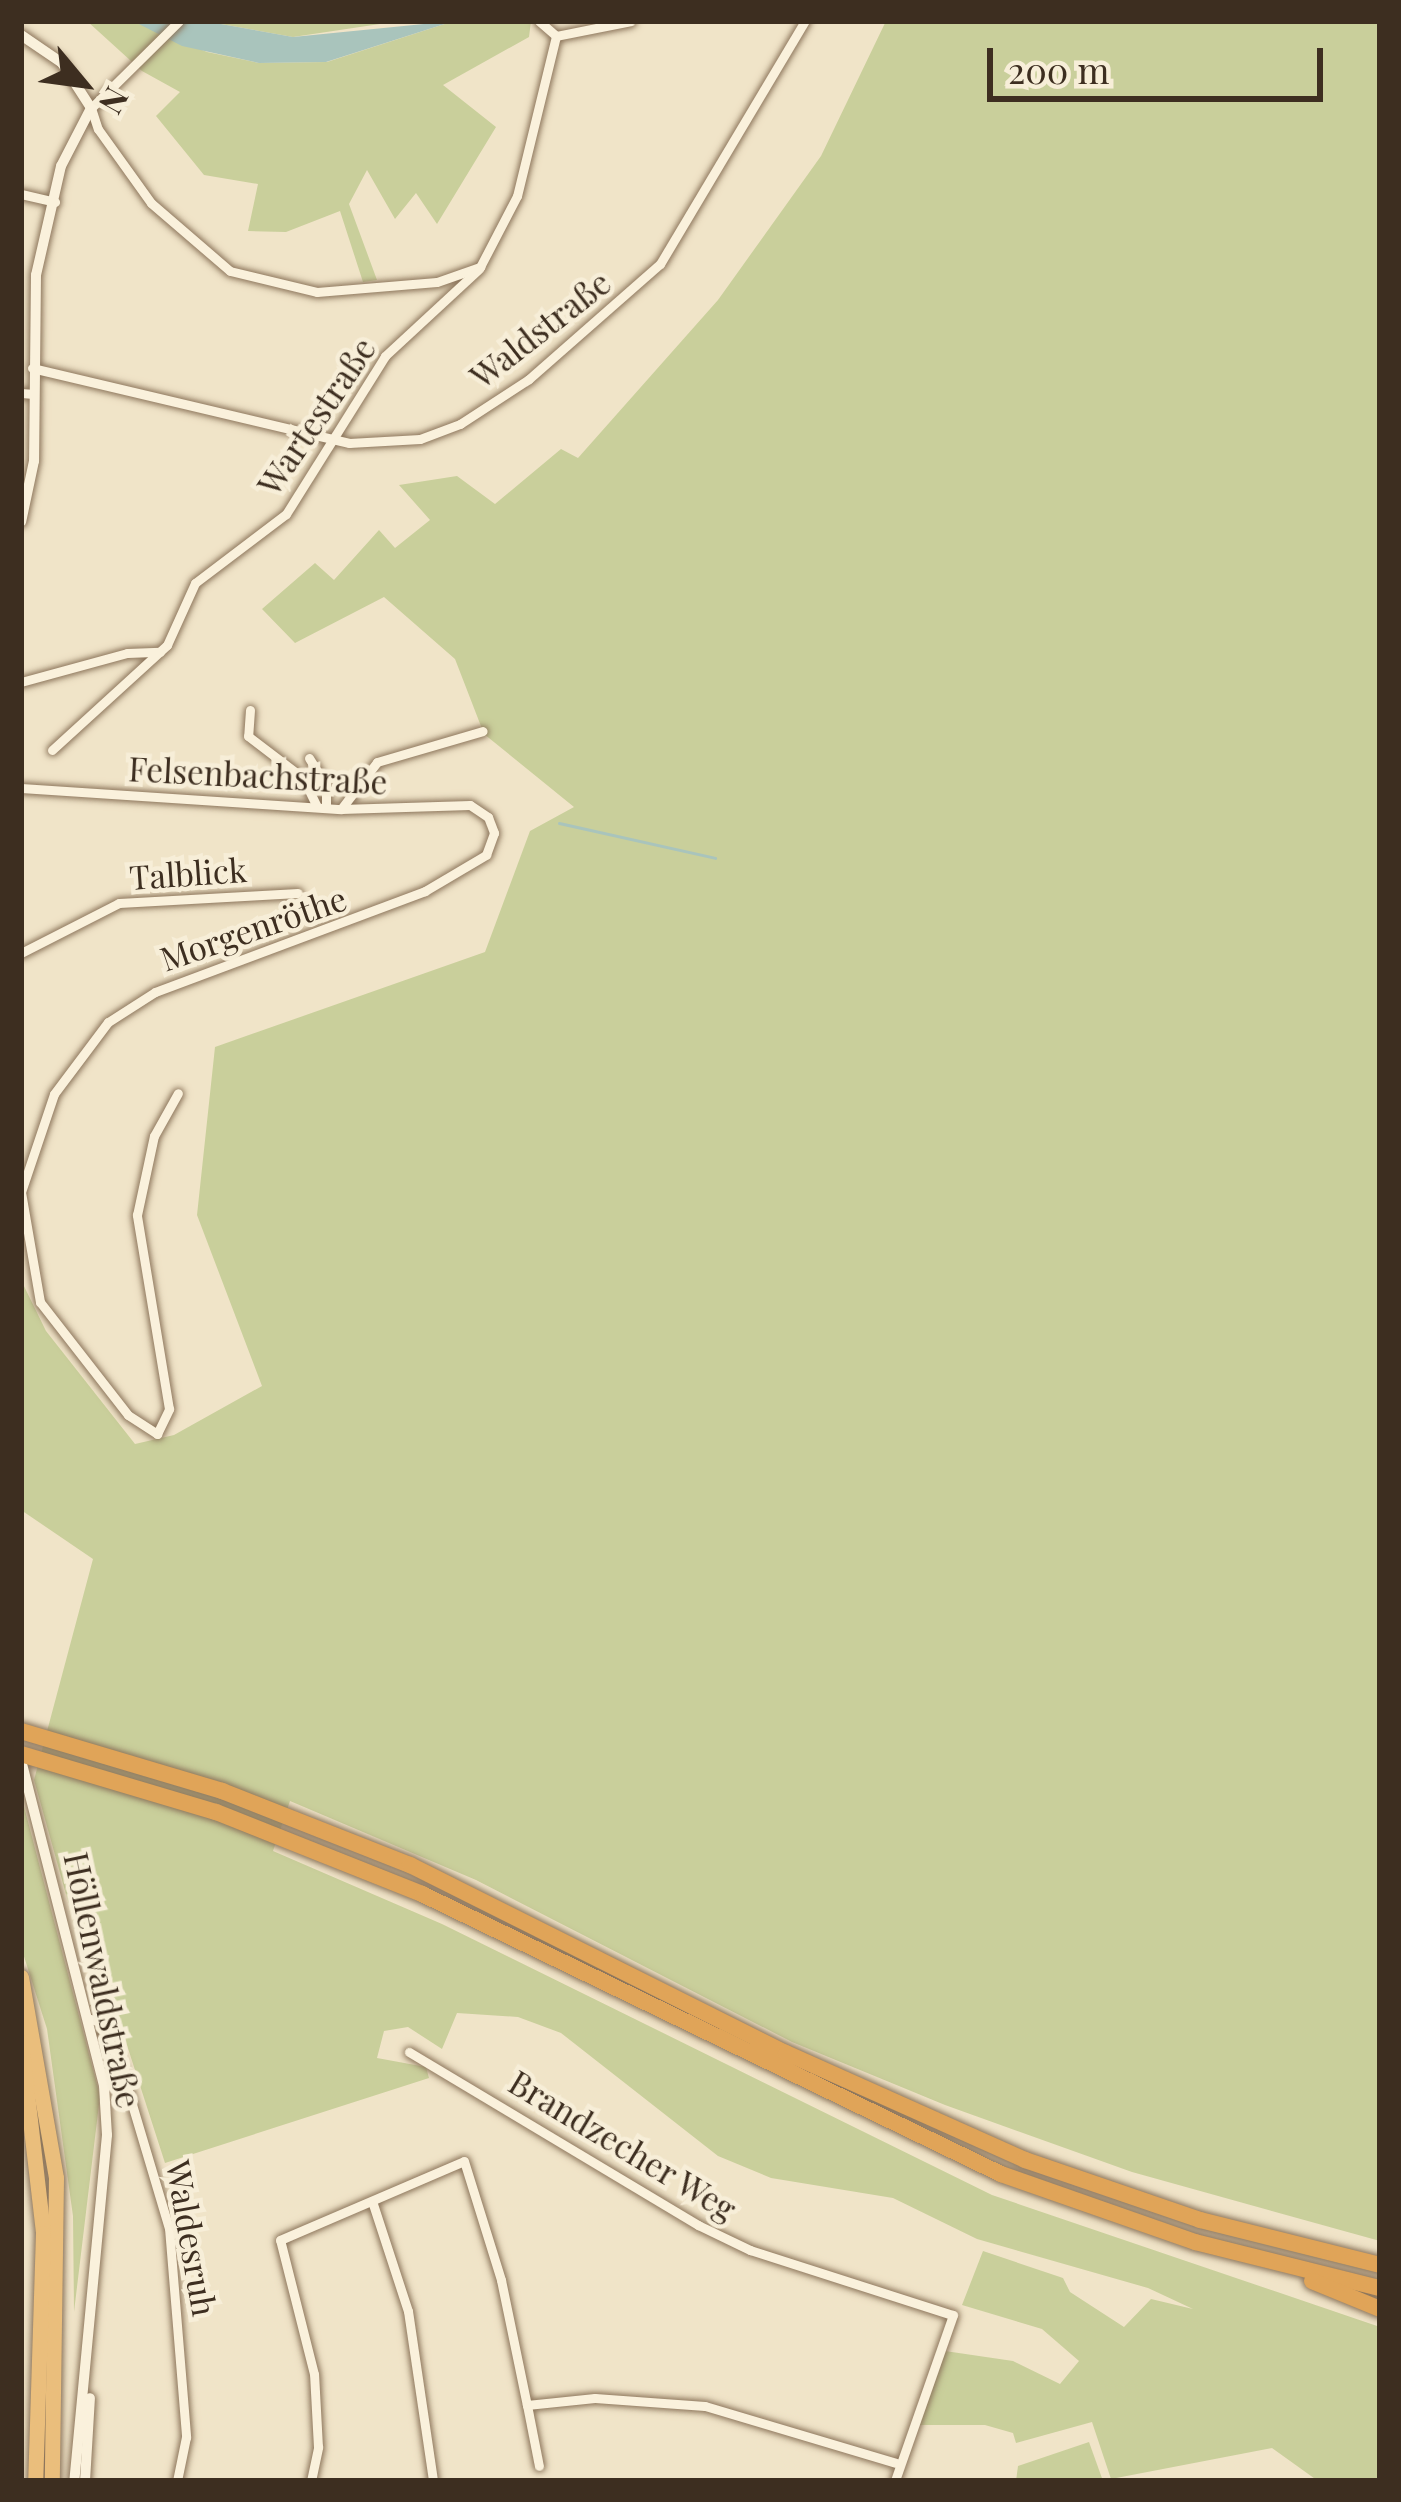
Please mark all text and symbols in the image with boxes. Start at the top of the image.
north arrow [24,24,144,144]
scale bar [993,24,1329,98]
text: 200 m [1008,45,1109,93]
text: N [90,80,141,123]
street label: Waldstraße [462,262,618,396]
street label: Wartestraße [249,330,383,502]
street label: Felsenbachstraße [128,748,388,802]
street label: Talblick [128,849,248,897]
street label: Morgenröthe [155,878,351,978]
street label: Höllenwaldstraße [57,1849,149,2111]
street label: Brandzecher Weg [502,2061,744,2229]
street label: Waldesruh [159,2157,225,2319]

